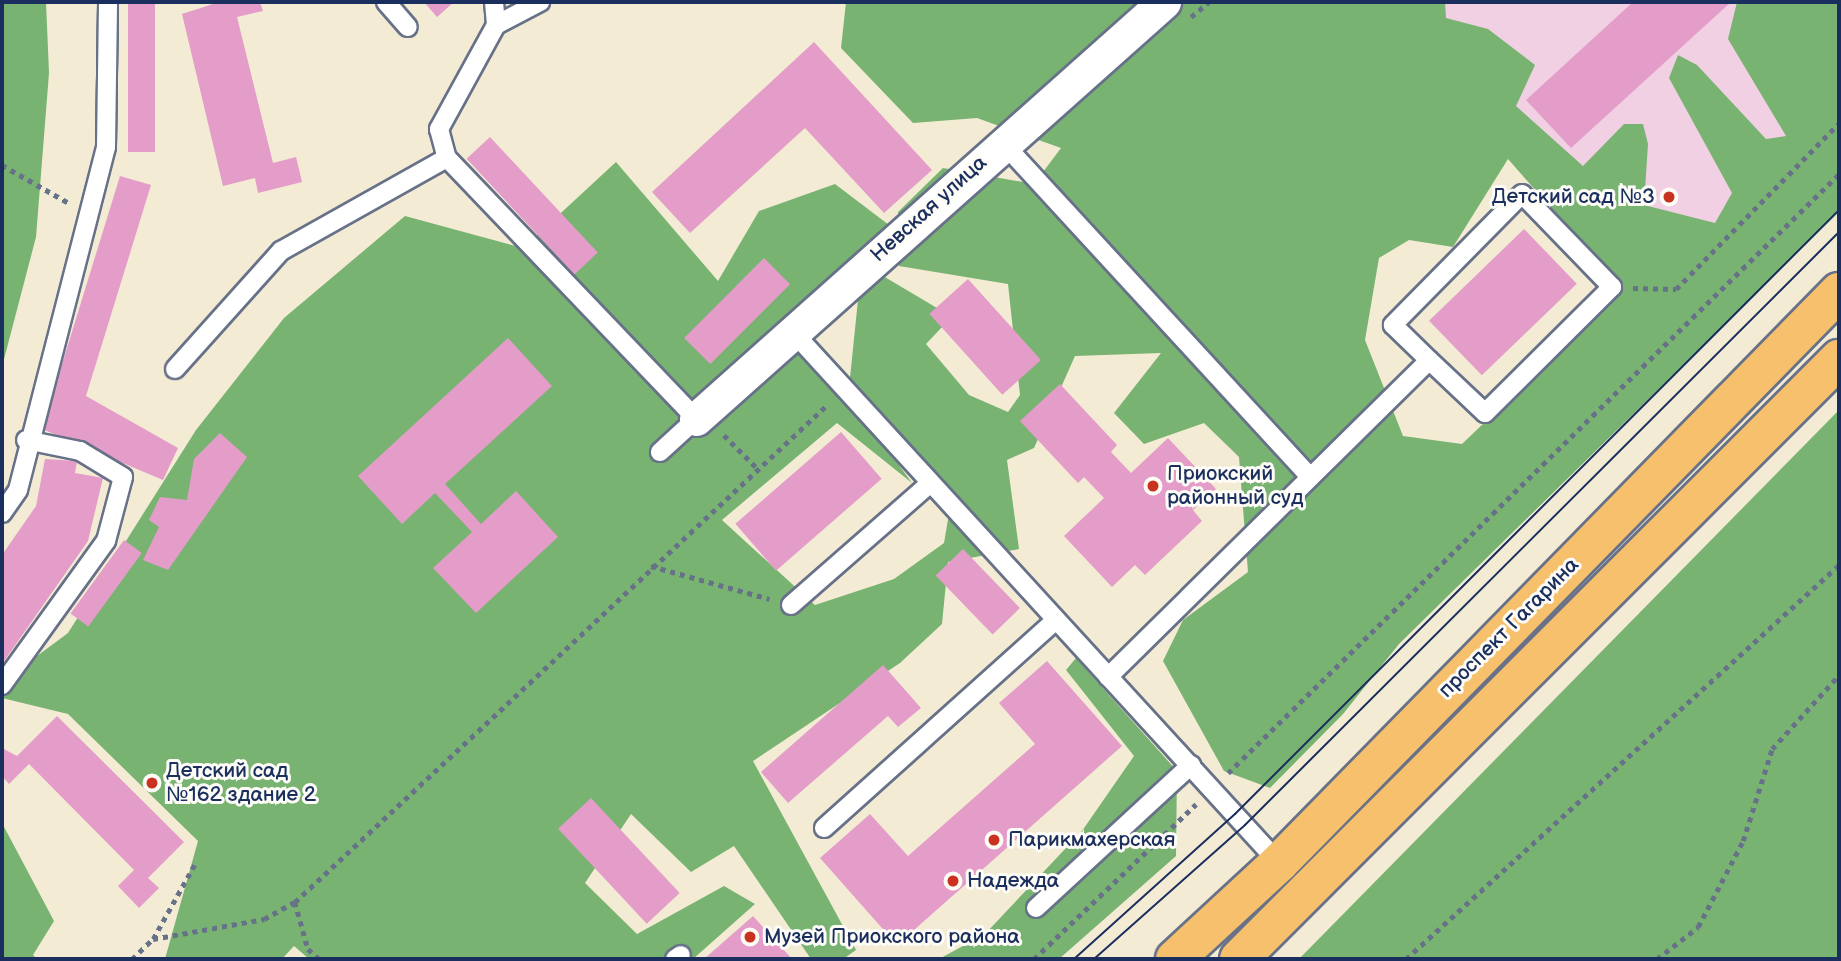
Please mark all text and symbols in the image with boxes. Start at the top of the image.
street label: Невская улица [866,150,992,268]
place label: Детский сад №3 [1492,184,1655,210]
marker: Детский сад №3 [1661,189,1677,205]
place label: Приокский районный суд [1167,461,1303,511]
marker: Приокский районный суд [1145,478,1161,494]
street label: проспект Гагарина [1434,553,1584,703]
place label: Детский сад №162 здание 2 [166,758,316,808]
marker: Детский сад №162 здание 2 [144,775,160,791]
place label: Парикмахерская [1008,827,1175,853]
marker: Парикмахерская [986,832,1002,848]
place label: Надежда [967,868,1059,894]
marker: Надежда [945,873,961,889]
place label: Музей Приокского района [764,924,1020,950]
marker: Музей Приокского района [742,929,758,945]

